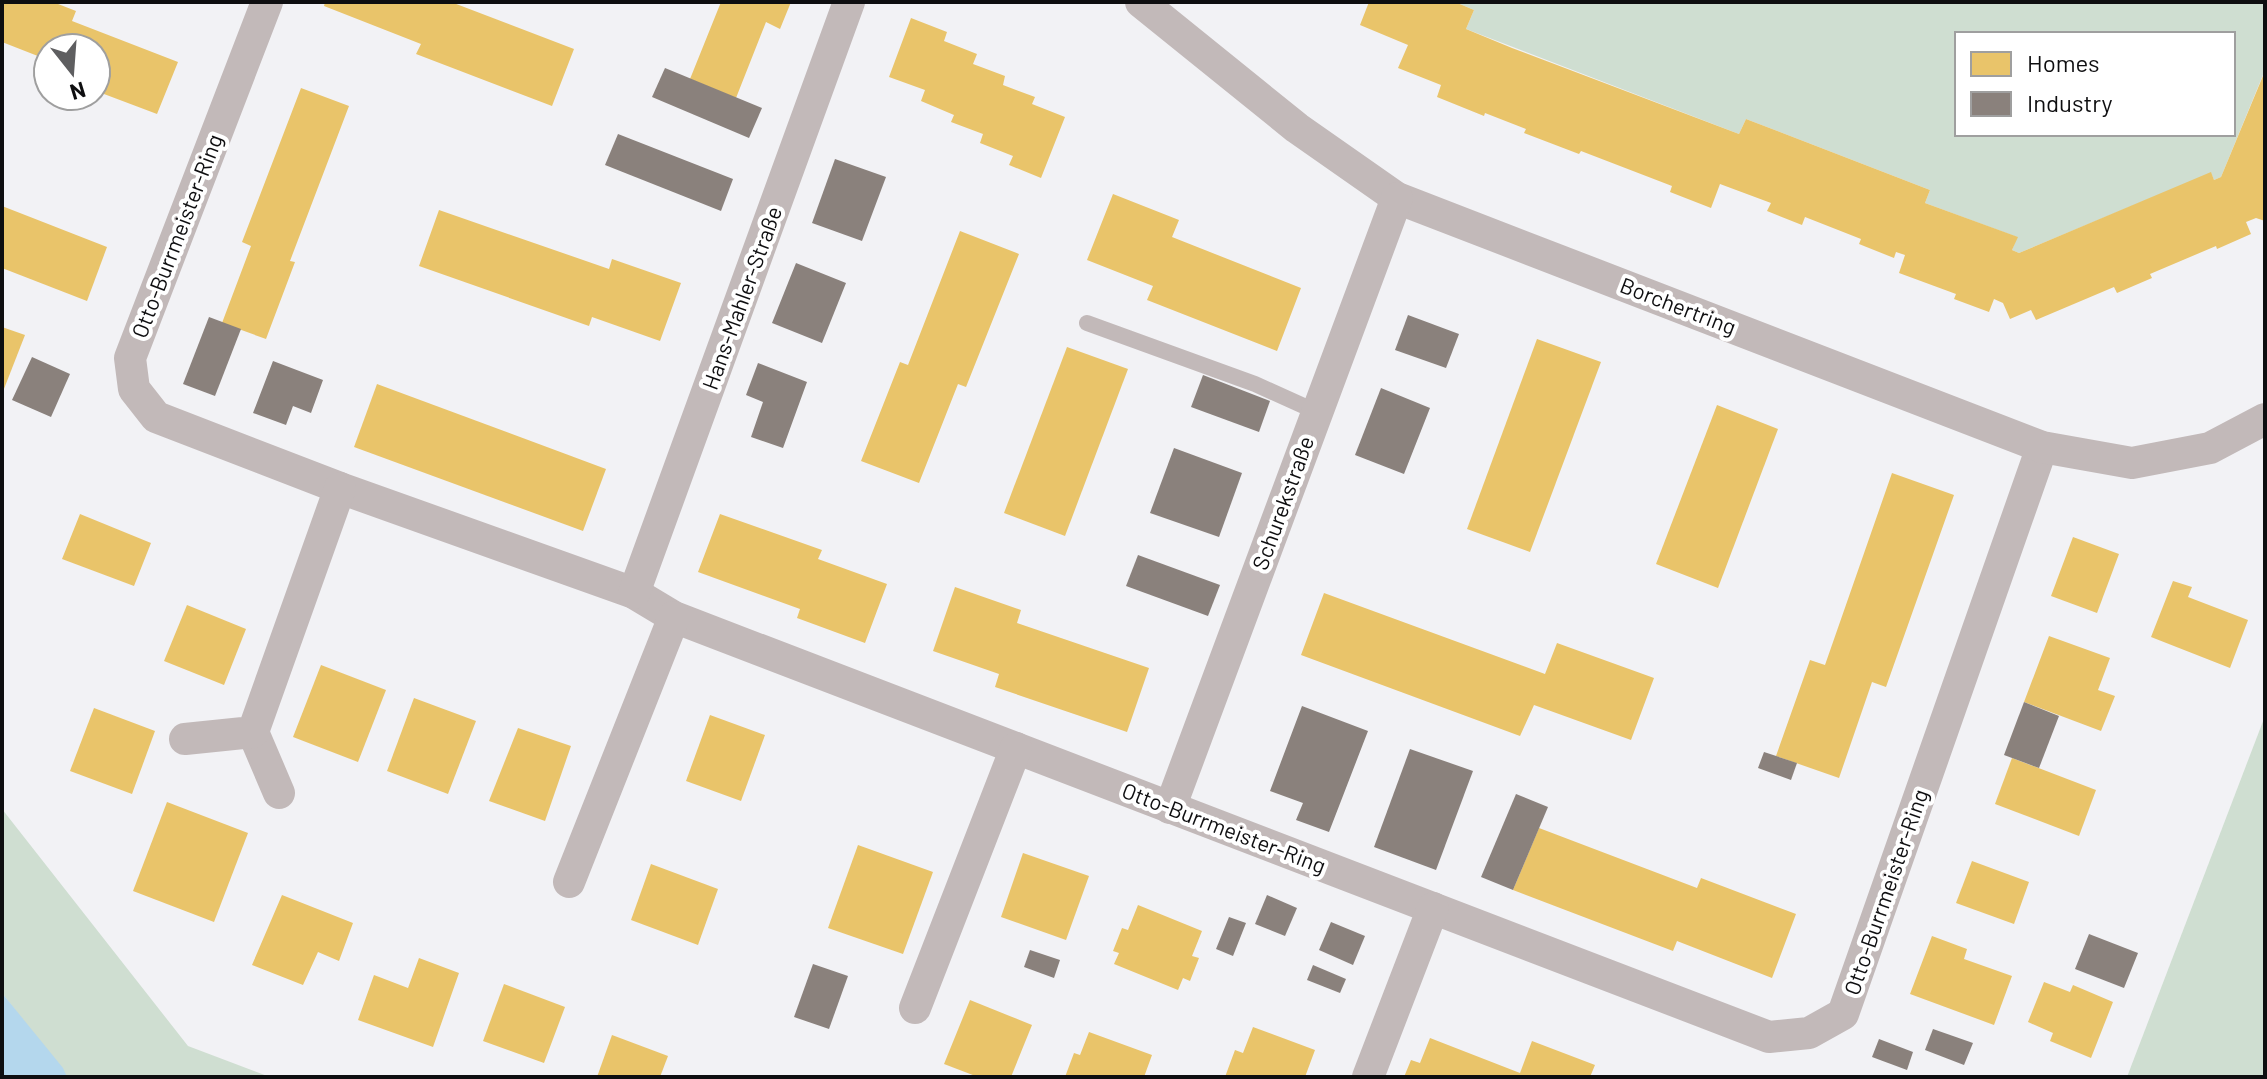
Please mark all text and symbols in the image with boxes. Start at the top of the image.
north arrow [32,32,112,112]
legend [1955,32,2235,136]
text: Homes [2027,48,2100,77]
text: N [67,78,89,107]
text: Industry [2027,88,2113,117]
street label: Otto-Burrmeister-Ring [125,130,227,341]
street label: Hans-Mahler-Straße [696,203,786,393]
street label: Borchertring [1617,271,1740,339]
street label: Schurekstraße [1246,432,1318,573]
street label: Otto-Burrmeister-Ring [1119,776,1330,878]
street label: Otto-Burrmeister-Ring [1838,785,1932,998]

